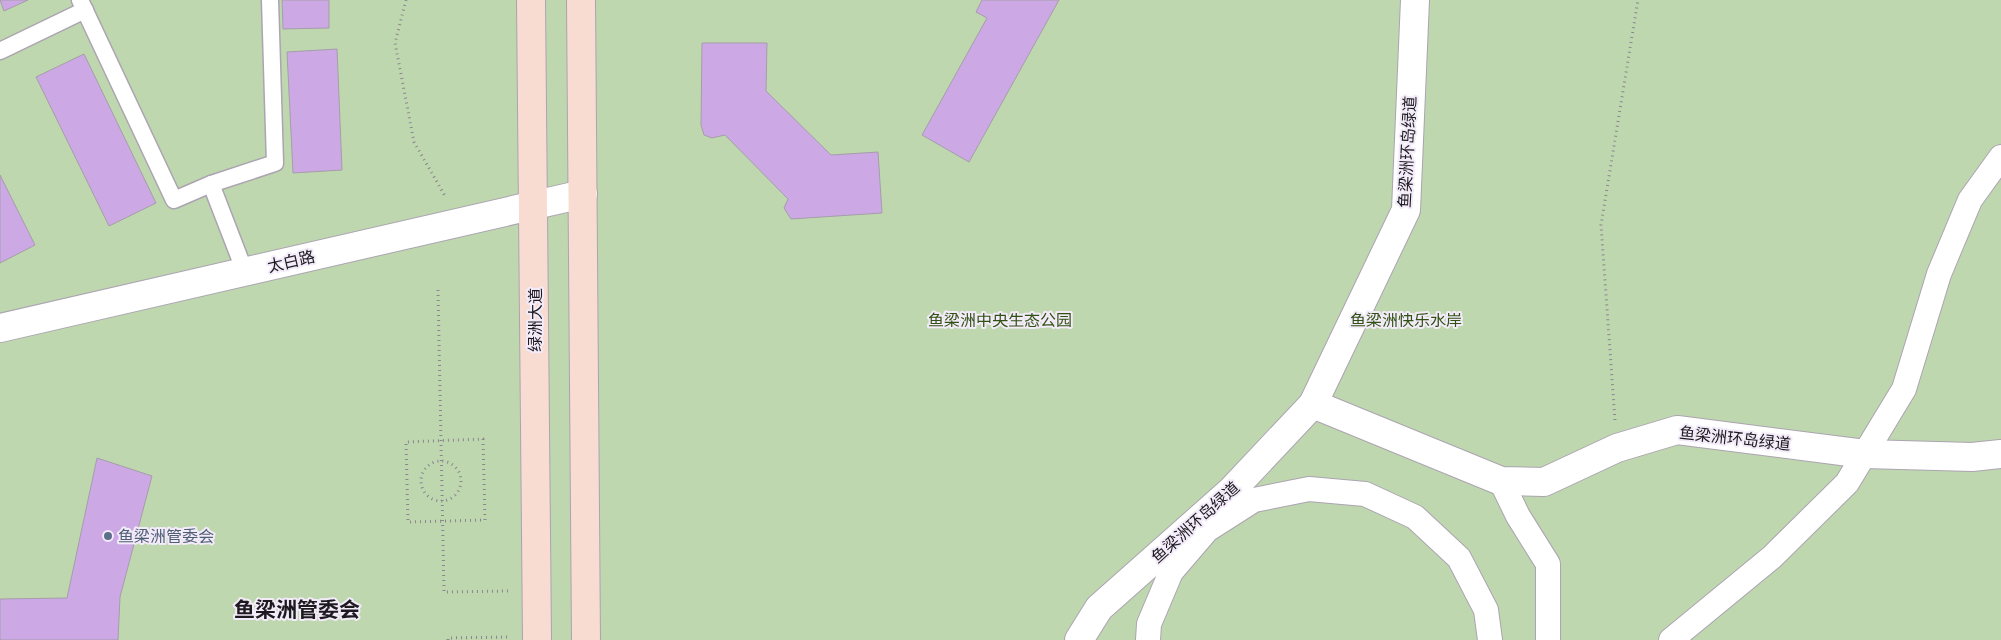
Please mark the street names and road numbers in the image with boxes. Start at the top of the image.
street label: 鱼梁洲环岛绿道 [1394,96,1422,209]
street label: 太白路 [265,246,317,278]
street label: 绿洲大道 [525,288,547,352]
street label: 鱼梁洲环岛绿道 [1678,422,1792,456]
street label: 鱼梁洲环岛绿道 [1147,477,1245,568]

